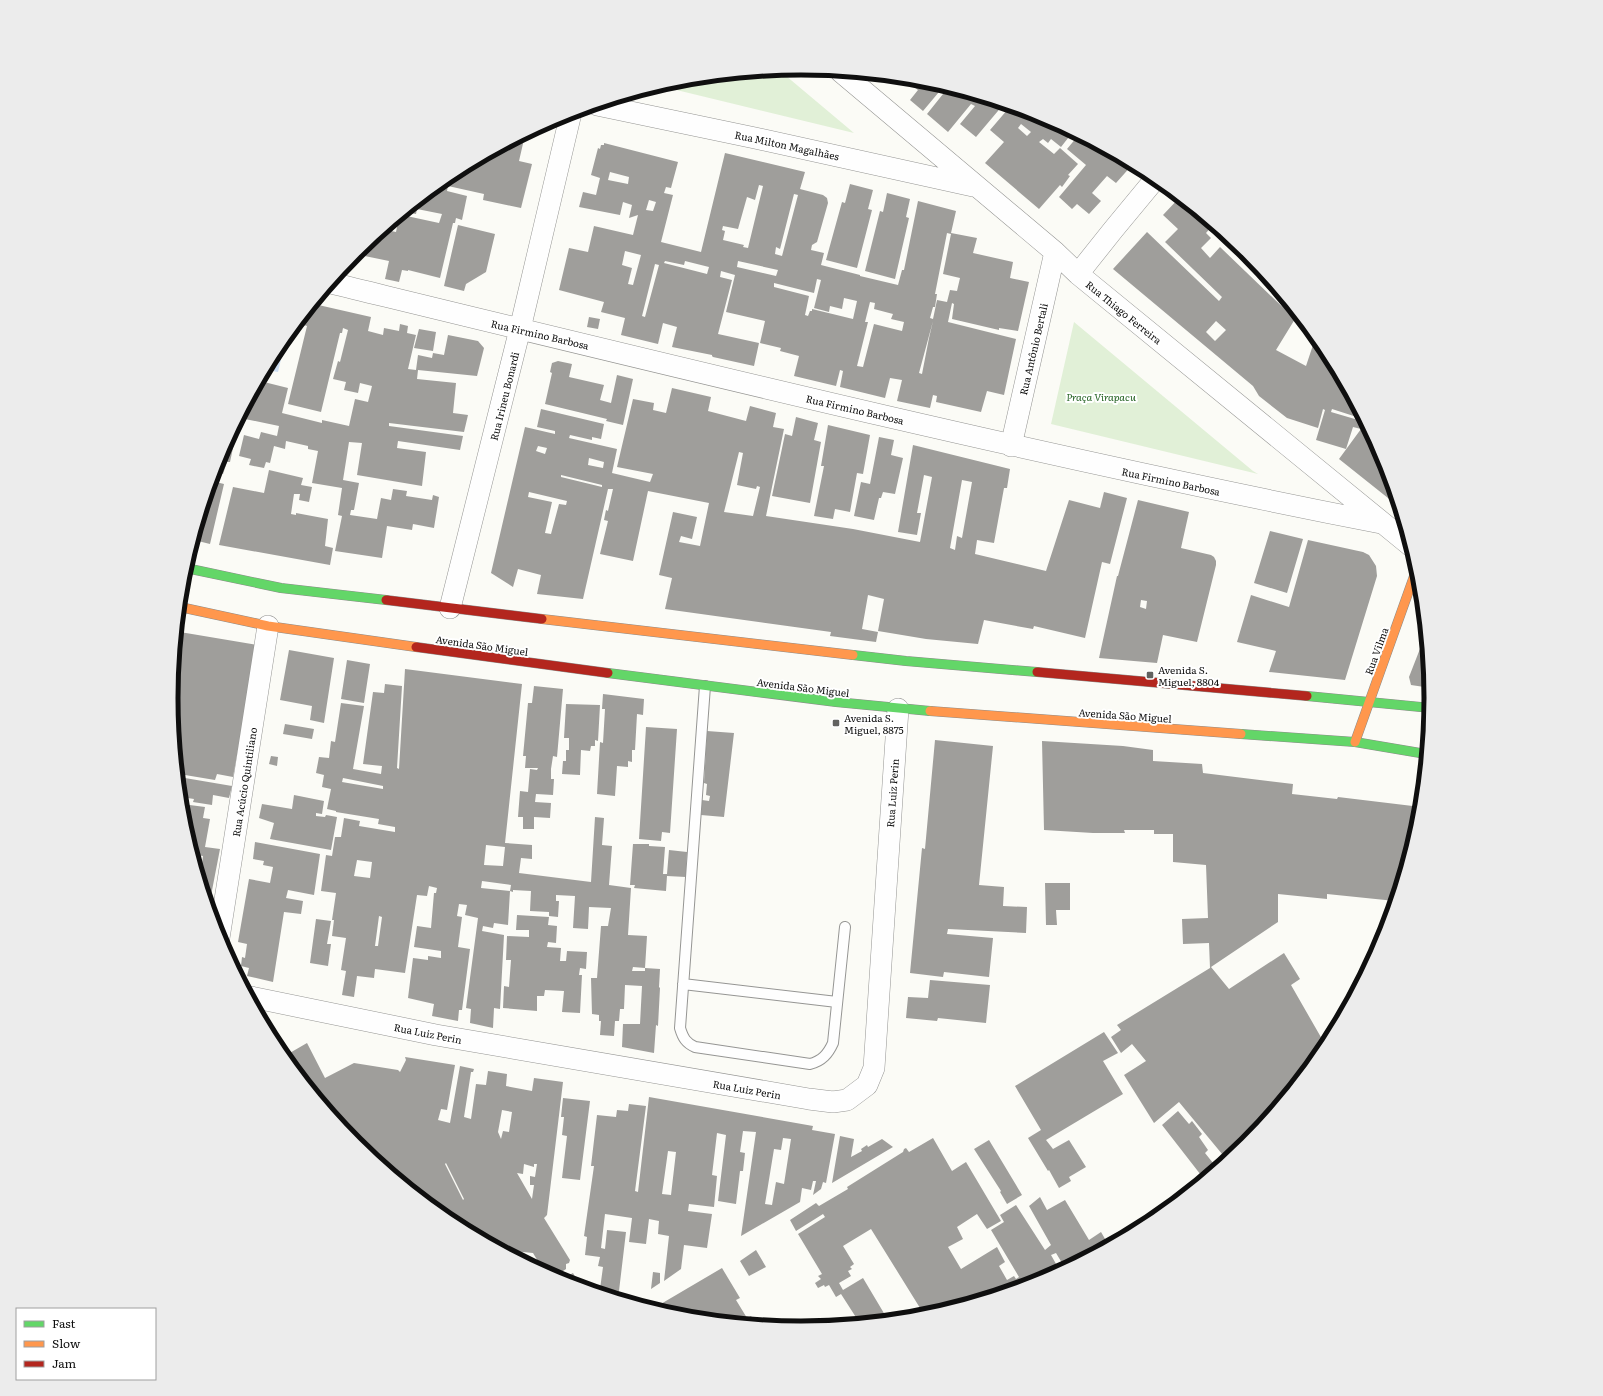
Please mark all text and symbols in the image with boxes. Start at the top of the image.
street label: Rua Milton Magalhães [733,127,841,163]
street label: Rua Thiago Ferreira [1083,277,1166,348]
street label: Rua Antônio Bertali [1015,301,1051,396]
street label: Rua Firmino Barbosa [489,315,591,353]
street label: Rua Irineu Bonardi [486,349,522,442]
park label: Praça Virapacu [1066,389,1136,404]
street label: Rua Firmino Barbosa [804,390,906,428]
street label: Rua Firmino Barbosa [1120,463,1222,499]
street label: Rua Vilma [1360,625,1392,677]
street label: Avenida São Miguel [435,631,530,659]
place label: Avenida S. Miguel, 8804 [1158,662,1220,689]
marker: Avenida S. Miguel, 8804 [1145,670,1155,680]
street label: Avenida São Miguel [756,674,851,700]
street label: Avenida São Miguel [1078,704,1173,726]
place label: Avenida S. Miguel, 8875 [844,710,904,737]
marker: Avenida S. Miguel, 8875 [831,718,841,728]
street label: Rua Acúcio Quintiliano [228,726,260,838]
street label: Rua Luiz Perin [882,758,902,828]
street label: Rua Luiz Perin [393,1019,464,1047]
street label: Rua Luiz Perin [712,1076,783,1102]
legend [16,1308,156,1380]
text: Fast [52,1314,76,1332]
text: Slow [52,1334,81,1352]
text: Jam [52,1354,77,1372]

